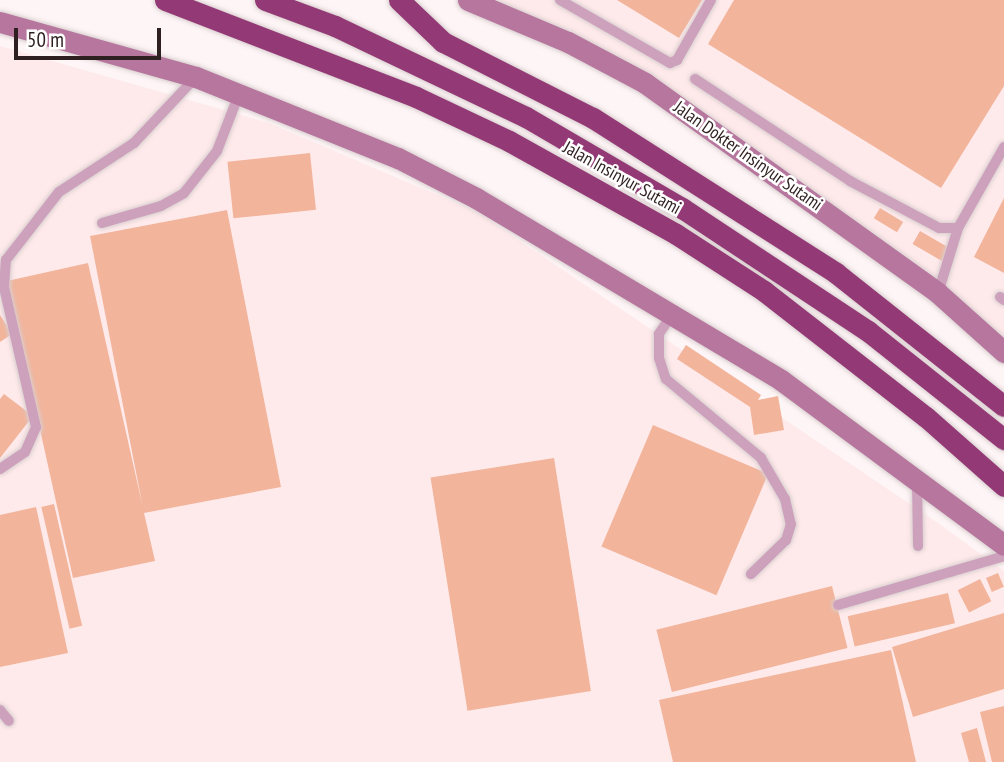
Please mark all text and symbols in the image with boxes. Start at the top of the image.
scale bar [18,14,164,58]
text: 50 m [27,26,64,53]
street label: Jalan Dokter Insinyur Sutami [670,97,826,215]
street label: Jalan Insinyur Sutami [559,137,685,219]

